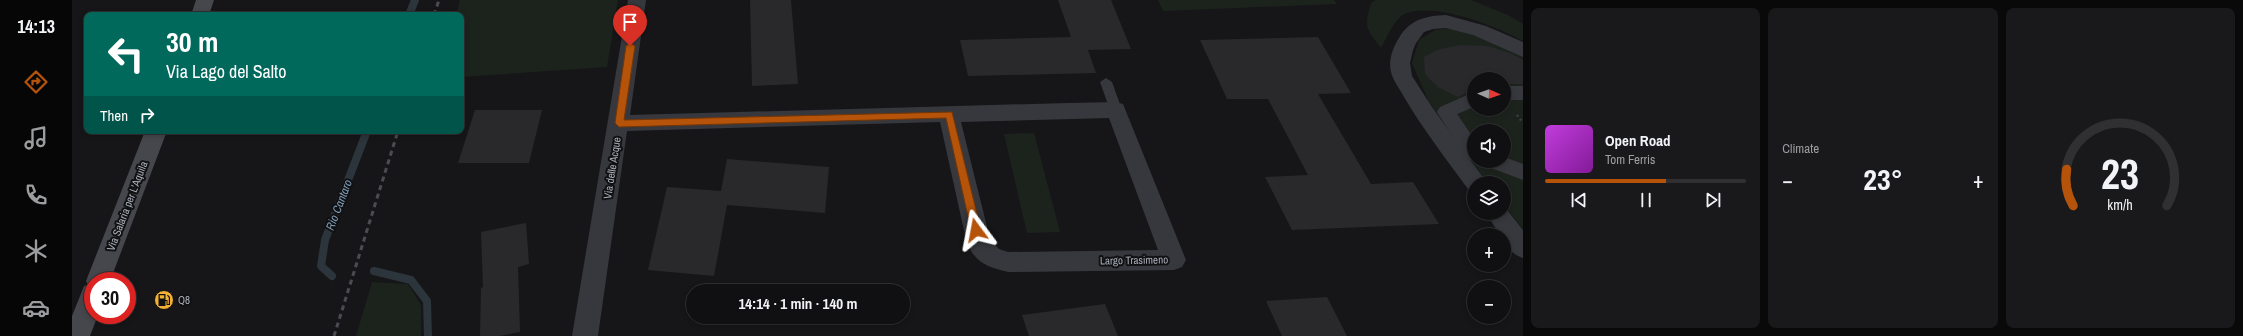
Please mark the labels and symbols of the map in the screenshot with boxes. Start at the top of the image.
pin [613,5,647,46]
north arrow [1467,72,1511,116]
street label: Via delle Acque [600,136,624,200]
street label: Via Salaria per L'Aquila [103,159,151,253]
water label: Rio Cantaro [322,177,356,233]
position arrow [955,209,997,251]
street label: Largo Trasimeno [1100,252,1168,268]
speed limit sign: 30 [84,272,136,324]
fuel station icon: Q8 [153,289,175,311]
place label: Q8 [178,293,190,307]

